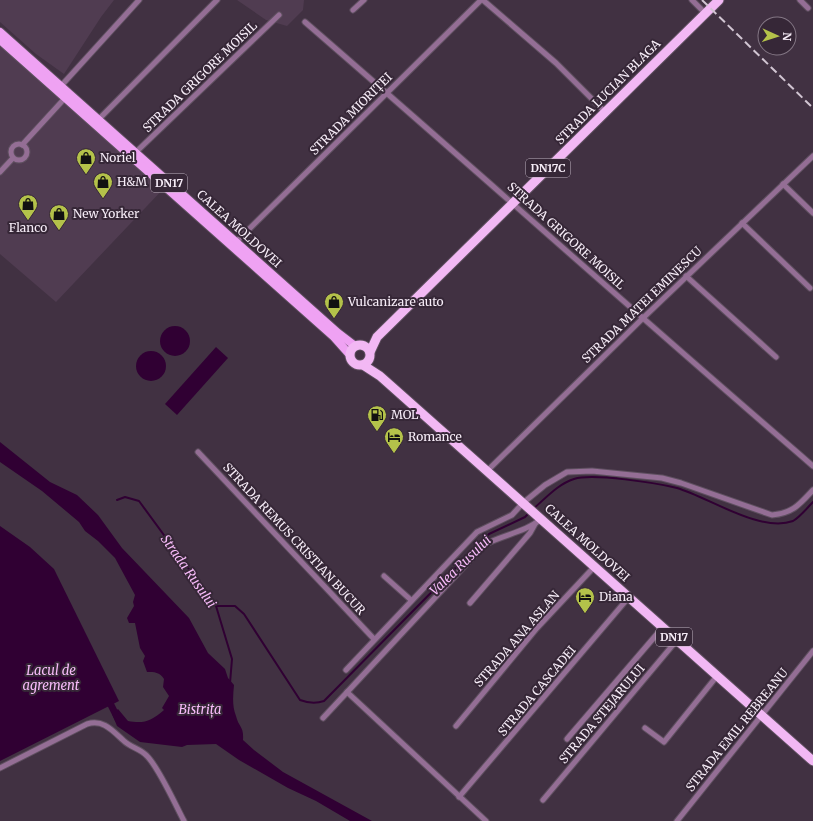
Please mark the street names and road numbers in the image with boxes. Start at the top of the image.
street label: STRADA GRIGORE MOISIL [139,18,260,135]
street label: STRADA LUCIAN BLAGA [552,36,664,147]
street label: STRADA MIORIȚEI [306,69,396,159]
road number: DN17C [526,159,570,177]
road number: DN17 [151,174,187,192]
street label: STRADA GRIGORE MOISIL [504,179,629,293]
street label: CALEA MOLDOVEI [194,187,285,271]
street label: STRADA MATEI EMINESCU [579,243,705,366]
street label: STRADA REMUS CRISTIAN BUCUR [220,460,369,618]
street label: CALEA MOLDOVEI [542,501,633,585]
street label: STRADA ANA ASLAN [471,587,563,690]
road number: DN17 [656,628,692,646]
street label: STRADA CASCADEI [494,643,579,739]
street label: STRADA STEJARULUI [556,661,648,766]
street label: STRADA EMIL REBREANU [682,665,791,794]

